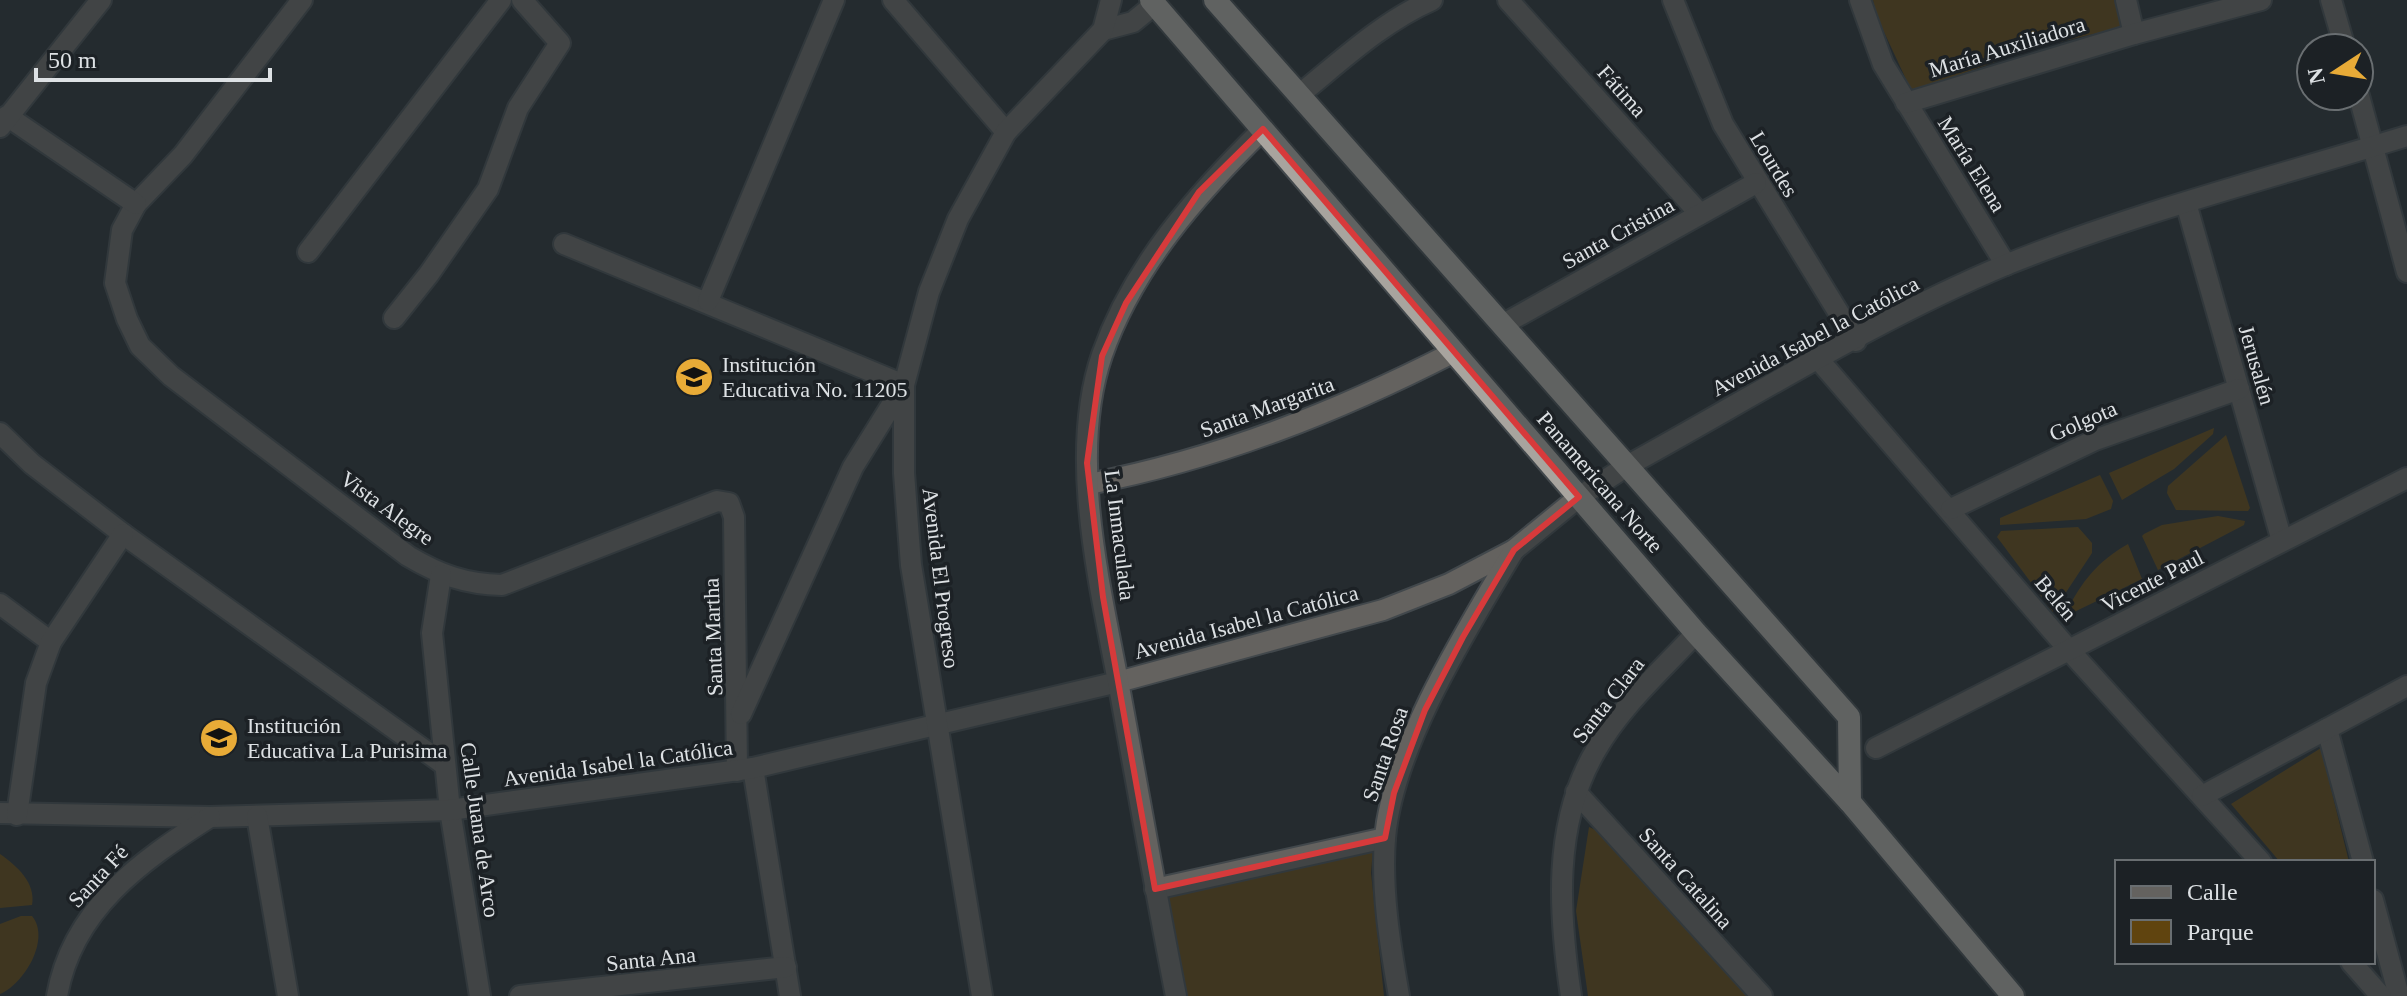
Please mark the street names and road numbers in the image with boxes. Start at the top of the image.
street label: María Auxiliadora [1926,11,2088,83]
street label: Fátima [1592,60,1652,122]
street label: María Elena [1933,112,2011,217]
street label: Lourdes [1745,127,1803,201]
street label: Santa Cristina [1558,192,1679,274]
street label: Avenida Isabel la Católica [1707,271,1923,401]
street label: Jerusalén [2234,322,2280,408]
street label: Santa Margarita [1197,371,1338,443]
street label: Golgota [2045,396,2121,446]
street label: Panamericana Norte [1532,406,1668,558]
street label: Vista Alegre [335,466,439,550]
street label: La Inmaculada [1100,468,1140,602]
street label: Avenida El Progreso [918,486,964,670]
street label: Vicente Paul [2097,545,2207,617]
street label: Belén [2030,570,2082,626]
street label: Santa Martha [698,577,728,696]
street label: Avenida Isabel la Católica [1131,580,1361,664]
street label: Santa Clara [1567,652,1649,748]
street label: Santa Rosa [1357,703,1413,805]
street label: Avenida Isabel la Católica [502,735,734,791]
street label: Calle Juana de Arco [455,741,505,919]
street label: Santa Catalina [1634,822,1738,934]
street label: Santa Fé [63,840,133,912]
street label: Santa Ana [605,942,697,976]

